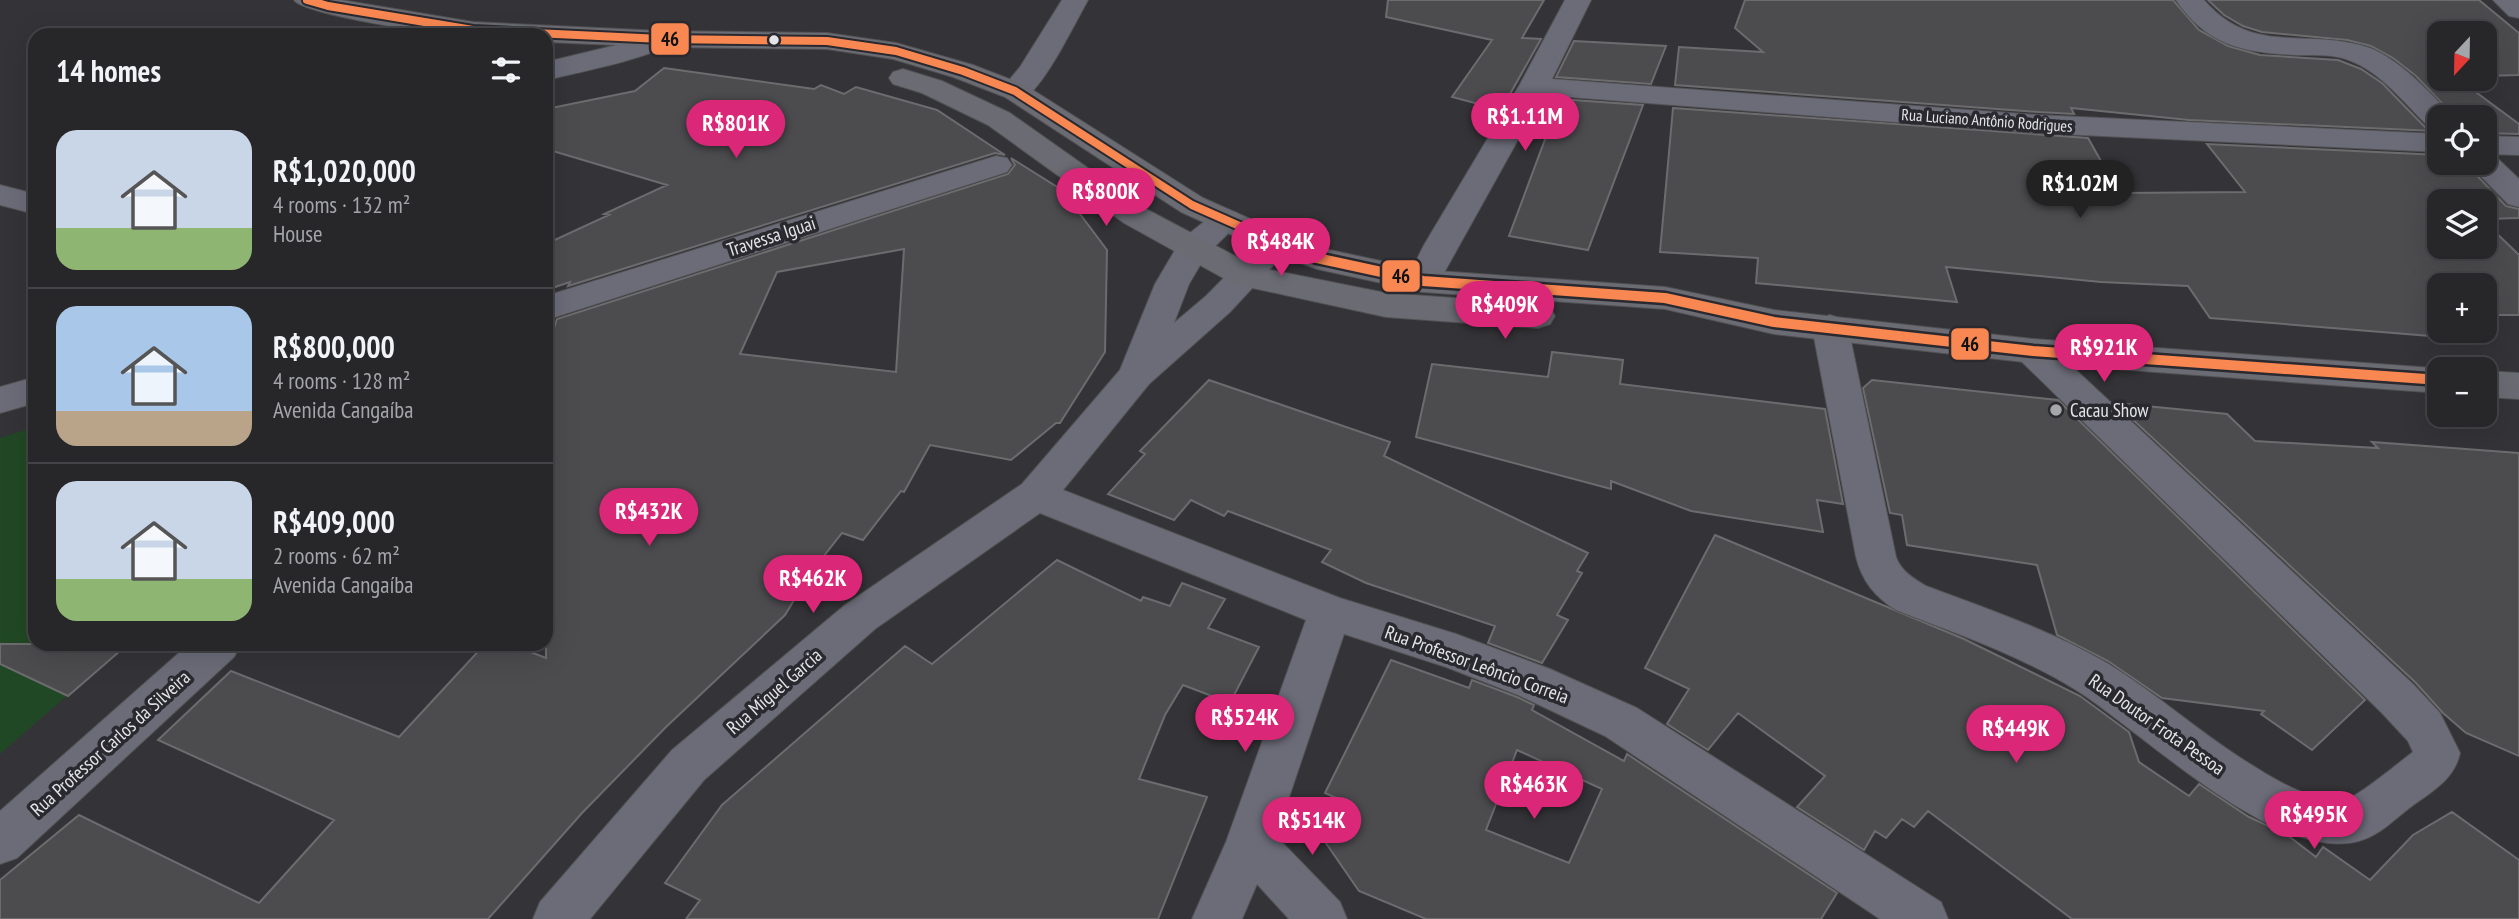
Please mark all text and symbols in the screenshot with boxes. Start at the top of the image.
north arrow [2427,21,2497,91]
map controls [2427,21,2497,427]
line badge: 46 [650,22,690,56]
text: 46 [661,27,679,51]
unlabelled marker [767,33,781,47]
text: 14 homes [56,51,161,90]
icon: filters [487,51,525,89]
pin: R$1.11M [1460,94,1590,153]
pin: R$801K [679,100,793,160]
text: R$1.11M [1487,101,1563,130]
street label: Rua Luciano Antônio Rodrigues [1901,104,2073,136]
button: locate [2427,105,2497,175]
text: R$801K [702,108,770,137]
text: R$1,020,000 [273,151,416,190]
icon: home [112,158,196,242]
pin: R$1.02M [2015,160,2145,220]
pin: R$800K [1049,168,1163,228]
text: R$1.02M [2042,168,2118,197]
text: R$800K [1072,176,1140,205]
button: layers [2427,189,2497,259]
text: 4 rooms · 132 m² [273,190,410,219]
street label: Travessa Iguai [724,210,818,262]
pin: R$484K [1224,218,1338,278]
text: House [273,219,323,248]
text: R$484K [1247,226,1315,255]
line badge: 46 [1381,259,1421,293]
text: 46 [1392,264,1410,288]
button: + [2427,273,2497,343]
pin: R$409K [1448,282,1562,341]
text: R$409K [1471,289,1539,318]
pin: R$921K [2047,324,2161,384]
text: R$800,000 [273,327,395,366]
line badge: 46 [1950,327,1990,361]
text: 46 [1961,332,1979,356]
text: R$921K [2070,332,2138,361]
icon: home [112,334,196,418]
button: − [2427,357,2497,427]
text: 4 rooms · 128 m² [273,366,410,395]
text: Avenida Cangaíba [273,395,414,424]
place label: Cacau Show [2070,398,2149,422]
marker: Cacau Show [2048,402,2064,418]
pin: R$432K [592,489,706,548]
text: R$432K [615,496,683,525]
text: R$409,000 [273,502,395,541]
icon: home [112,509,196,593]
text: 2 rooms · 62 m² [273,541,400,570]
pin: R$462K [756,556,870,615]
text: R$462K [779,563,847,592]
text: Avenida Cangaíba [273,570,414,599]
street label: Rua Professor Leôncio Correia [1382,620,1572,708]
street label: Rua Miguel Garcia [721,643,827,739]
street label: Rua Professor Carlos da Silveira [25,665,195,821]
street label: Rua Doutor Frota Pessoa [2084,668,2230,780]
pin: R$524K [1188,694,1302,754]
text: R$524K [1211,702,1279,731]
pin: R$449K [1959,706,2073,765]
text: R$449K [1982,713,2050,742]
pin: R$463K [1477,762,1591,821]
text: R$463K [1500,769,1568,798]
pin: R$495K [2257,792,2371,851]
pin: R$514K [1255,798,1369,857]
text: R$495K [2280,799,2348,828]
text: R$514K [1278,805,1346,834]

